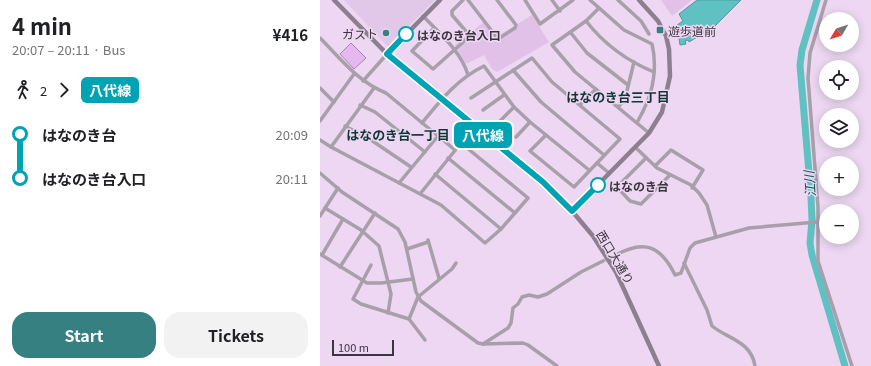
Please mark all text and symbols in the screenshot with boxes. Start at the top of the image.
text: 4 min [12,9,72,41]
north arrow [819,12,859,52]
map controls [819,12,859,244]
place label: 遊歩道前 [668,22,716,39]
text: ¥416 [273,24,308,45]
place label: ガスト [342,25,378,42]
marker: 遊歩道前 [655,25,665,35]
marker: はなのき台入口 [398,26,414,42]
place label: はなのき台入口 [417,26,501,43]
marker: ガスト [381,28,391,38]
text: 20:07 – 20:11 · Bus [12,40,125,59]
button: locate [819,60,859,100]
icon: walk [12,79,34,101]
icon: forward [53,79,75,101]
text: 八代線 [89,80,131,100]
text: 2 [40,81,47,100]
district label: はなのき台三丁目 [566,87,670,106]
button: layers [819,108,859,148]
line badge: 八代線 [460,122,506,148]
text: はなのき台 [42,124,117,145]
text: 20:09 [276,125,308,144]
district label: はなのき台一丁目 [346,125,450,144]
text: 八代線 [462,125,504,145]
button: + [819,156,859,196]
text: はなのき台入口 [42,168,147,189]
water label: 江川 [798,168,819,198]
text: 20:11 [276,169,308,188]
marker: はなのき台 [590,177,606,193]
place label: はなのき台 [609,177,669,194]
button: − [819,204,859,244]
street label: 西口大通り [593,227,639,287]
button: Start [12,312,156,358]
button: Tickets [164,312,308,358]
scale bar [332,338,394,357]
text: 100 m [338,339,369,355]

